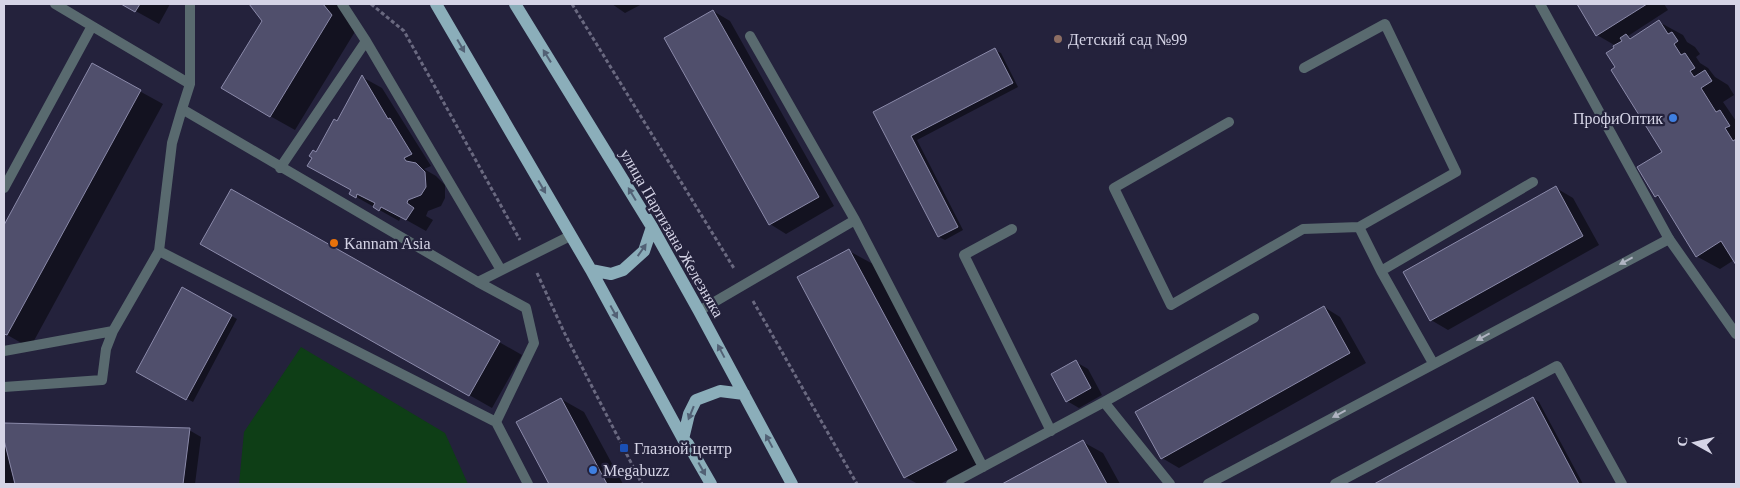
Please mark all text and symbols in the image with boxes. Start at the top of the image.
place label: Детский сад №99 [1068,31,1187,49]
marker: Детский сад №99 [1052,33,1064,45]
one-way arrow [456,39,465,53]
one-way arrow [542,49,551,62]
place label: ПрофиОптик [1573,110,1663,128]
marker: ПрофиОптик [1667,112,1679,124]
street label: улица Партизана Железняка [616,146,727,321]
one-way arrow [538,179,546,194]
one-way arrow [627,188,636,201]
place label: Kannam Asia [344,235,431,252]
marker: Kannam Asia [328,237,340,249]
one-way arrow [637,243,646,257]
one-way arrow [1619,257,1634,265]
one-way arrow [610,305,618,320]
one-way arrow [1475,333,1490,341]
one-way arrow [716,344,725,357]
one-way arrow [686,405,694,420]
one-way arrow [1332,410,1346,418]
north arrow [1670,418,1720,468]
one-way arrow [765,434,773,449]
text: С [1674,435,1691,447]
place label: Глазной центр [634,440,732,458]
marker: Глазной центр [618,442,630,454]
one-way arrow [698,461,706,476]
place label: Megabuzz [603,462,670,480]
marker: Megabuzz [587,464,599,476]

